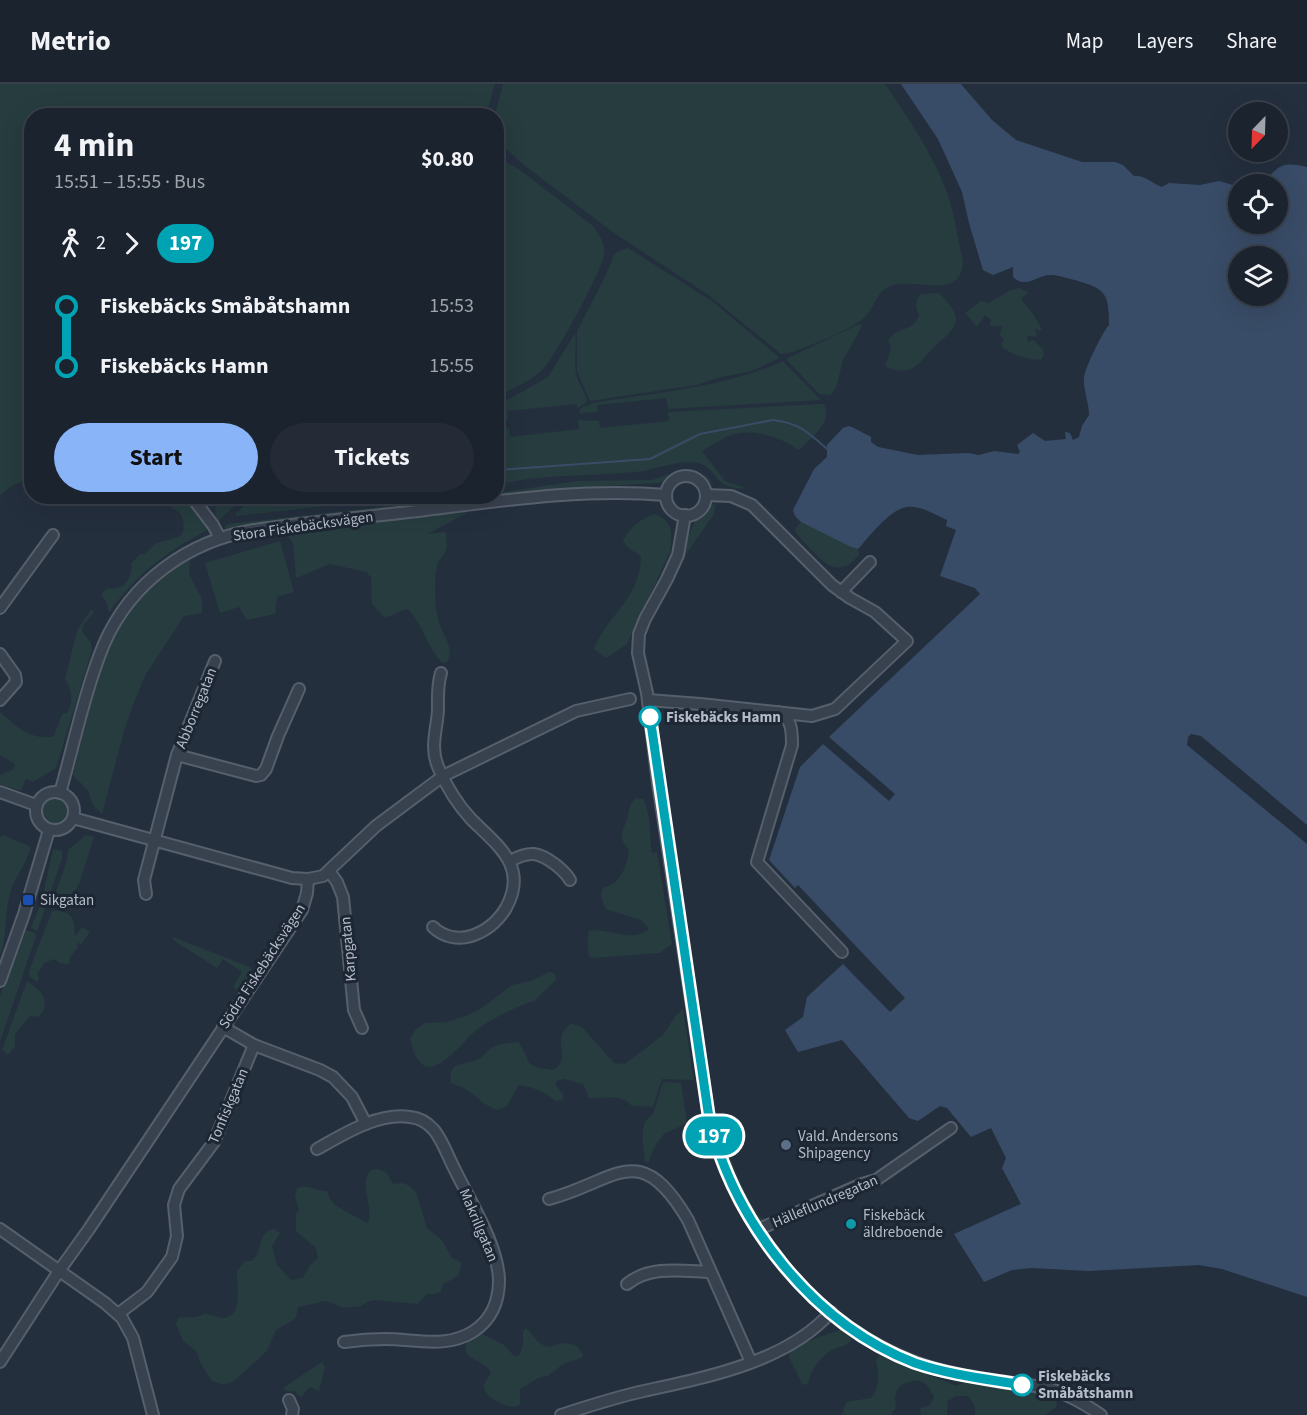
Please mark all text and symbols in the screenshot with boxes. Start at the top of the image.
text: Metrio [30,21,111,61]
text: Map [1066,26,1103,56]
text: Layers [1136,26,1193,56]
text: Share [1226,26,1277,56]
north arrow [1228,102,1288,162]
map controls [1228,102,1288,306]
text: 4 min [54,122,134,169]
text: $0.80 [421,143,474,175]
text: 15:51 – 15:55 · Bus [54,168,205,196]
button: locate [1228,174,1288,234]
icon: walk [54,227,87,260]
icon: forward [115,227,148,260]
text: 197 [169,228,202,258]
text: 2 [96,229,106,257]
button: layers [1228,246,1288,306]
text: Fiskebäcks Småbåtshamn [100,290,350,322]
text: 15:53 [429,292,474,320]
text: Fiskebäcks Hamn [100,350,269,382]
text: 15:55 [429,352,474,380]
button: Start [54,423,258,492]
button: Tickets [270,423,474,492]
street label: Stora Fiskebäcksvägen [232,506,375,547]
street label: Abborregatan [171,665,222,752]
marker: Fiskebäcks Hamn [639,706,661,728]
place label: Fiskebäcks Hamn [666,707,781,728]
place label: Sikgatan [40,890,94,911]
marker: Sikgatan [21,893,35,907]
street label: Södra Fiskebäcksvägen [214,900,311,1033]
street label: Karpgatan [335,916,362,982]
street label: Tonfiskgatan [203,1065,254,1147]
line badge: 197 [680,1116,748,1156]
text: 197 [697,1121,731,1151]
place label: Vald. Andersons Shipagency [798,1126,898,1164]
marker: Vald. Andersons Shipagency [779,1138,793,1152]
street label: Hälleflundregatan [769,1170,881,1233]
street label: Makrillgatan [454,1185,503,1265]
place label: Fiskebäck äldreboende [863,1205,943,1243]
marker: Fiskebäck äldreboende [844,1217,858,1231]
place label: Fiskebäcks Småbåtshamn [1038,1366,1133,1404]
marker: Fiskebäcks Småbåtshamn [1011,1374,1033,1396]

